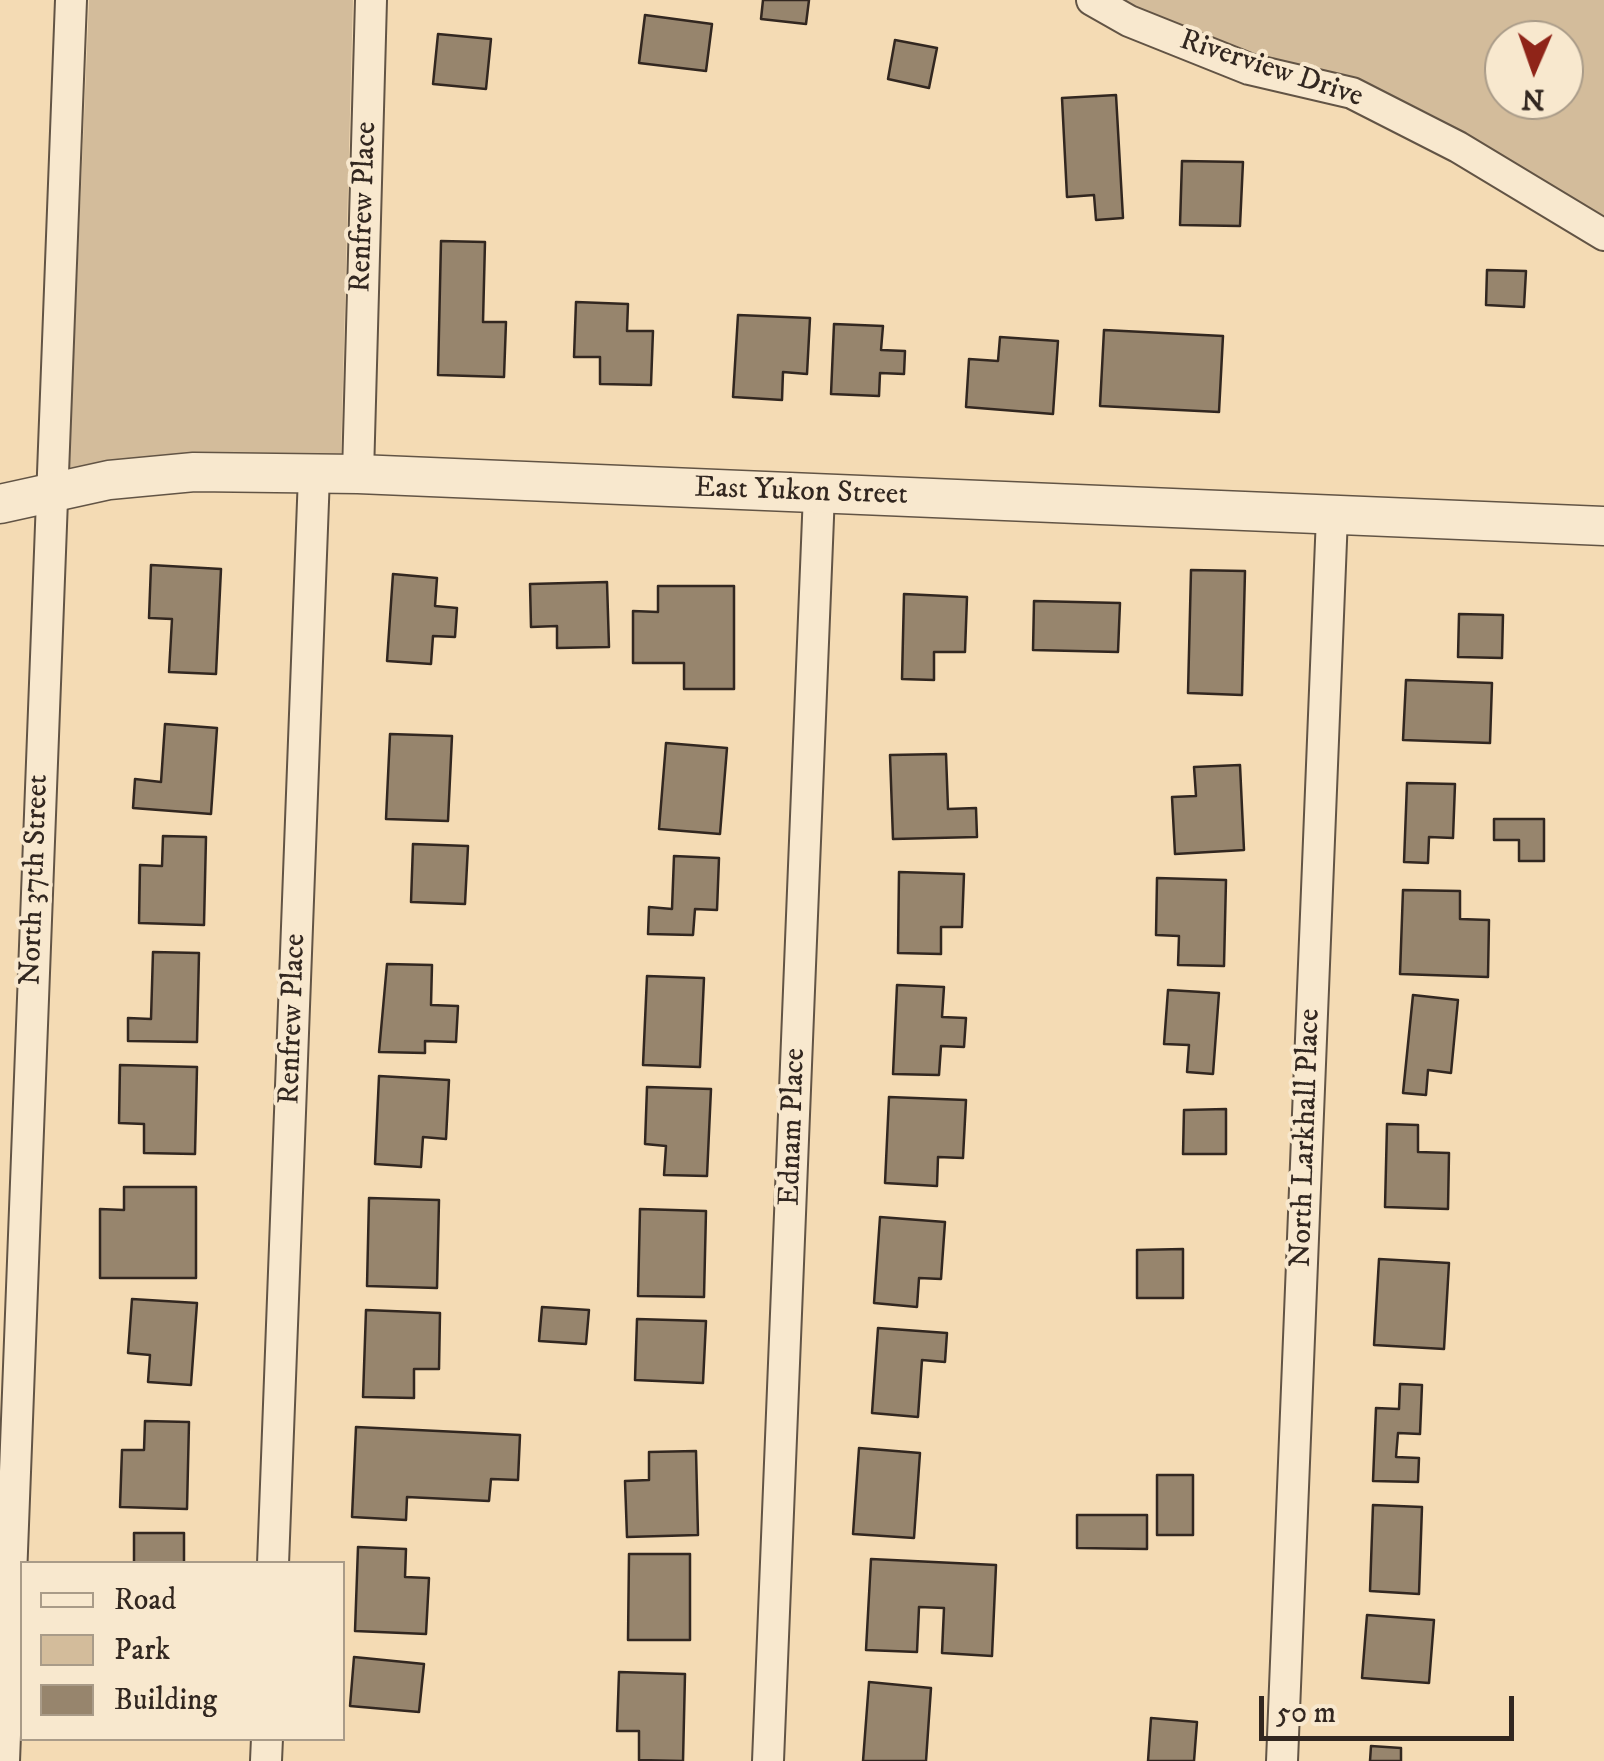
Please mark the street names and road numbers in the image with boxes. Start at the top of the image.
street label: Riverview Drive [1175,23,1367,117]
street label: Renfrew Place [344,121,386,293]
street label: East Yukon Street [694,471,908,515]
street label: North 37th Street [14,774,58,986]
street label: Renfrew Place [273,933,315,1105]
street label: North Larkhall Place [1284,1008,1330,1268]
street label: Ednam Place [773,1047,815,1207]

